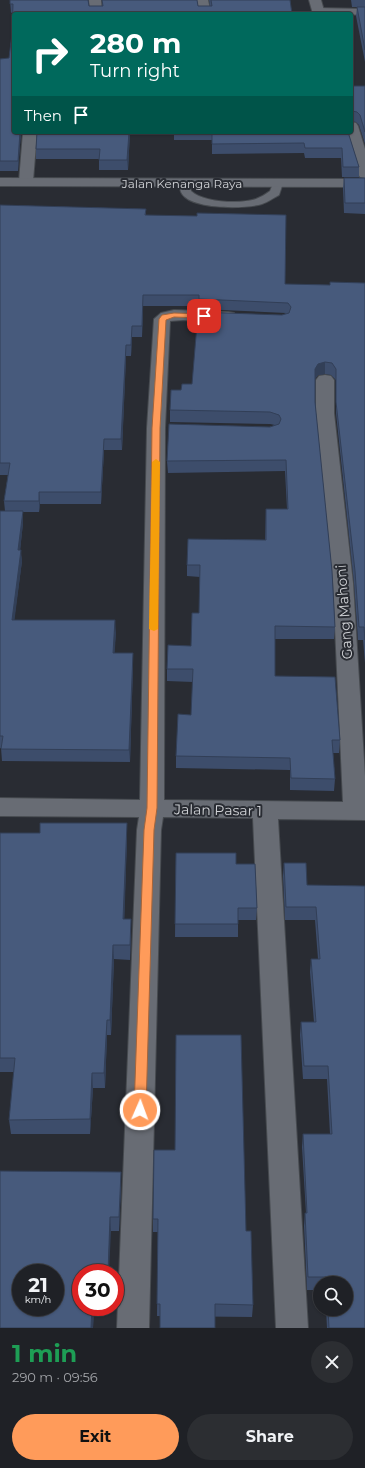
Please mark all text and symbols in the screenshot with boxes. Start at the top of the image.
text: 280 m [90,26,181,60]
icon: right [24,28,76,80]
text: Turn right [90,60,180,82]
icon: arrive [70,104,92,126]
text: Then [24,106,62,125]
street label: Jalan Kenanga Raya [121,176,242,191]
pin [187,299,221,333]
icon: arrive [193,305,215,327]
street label: Gang Mahoni [332,564,356,660]
street label: Jalan Pasar 1 [173,800,262,820]
position arrow [119,1089,161,1131]
speed limit sign: 30 [72,1264,124,1316]
text: 21 [28,1273,48,1297]
map controls [313,1276,353,1316]
button: search [313,1276,353,1316]
text: km/h [25,1293,51,1306]
text: 1 min [12,1339,77,1368]
button: close [311,1341,353,1383]
text: 290 m · 09:56 [12,1369,98,1385]
button: Exit [12,1414,179,1460]
button: Share [187,1414,353,1460]

